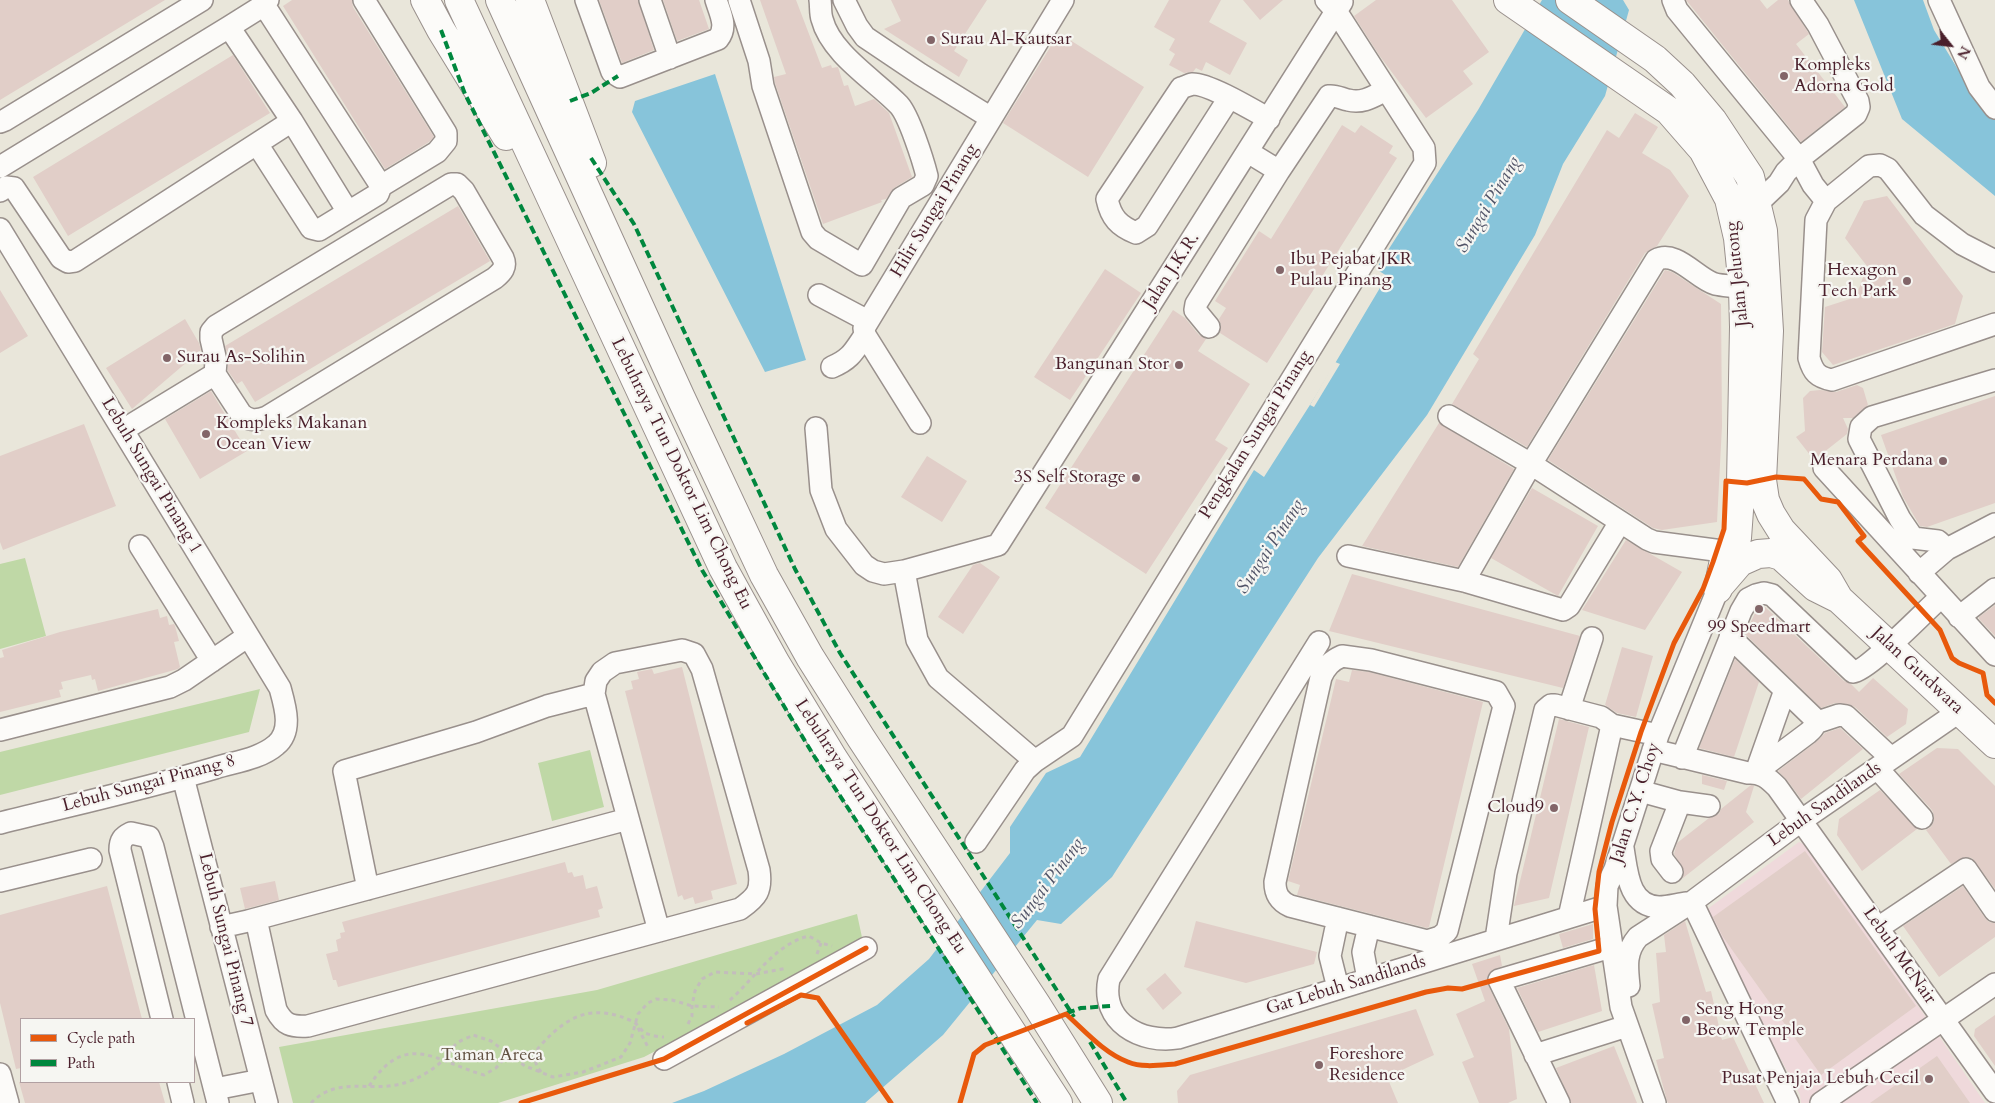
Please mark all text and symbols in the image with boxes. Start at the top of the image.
north arrow [1925,20,1975,70]
place label: Surau Al-Kautsar [941,29,1071,51]
marker: Surau Al-Kautsar [925,34,937,46]
text: N [1952,43,1975,62]
place label: Kompleks Adorna Gold [1794,55,1894,98]
marker: Kompleks Adorna Gold [1778,70,1790,82]
street label: Hilir Sungai Pinang [887,140,983,282]
water label: Sungai Pinang [1451,153,1527,257]
street label: Jalan Jelutong [1722,220,1754,328]
street label: Jalan J.K.R. [1139,229,1205,313]
place label: Ibu Pejabat JKR Pulau Pinang [1290,249,1412,292]
place label: Hexagon Tech Park [1818,260,1897,302]
marker: Ibu Pejabat JKR Pulau Pinang [1274,264,1286,276]
marker: Hexagon Tech Park [1901,275,1913,287]
street label: Lebuhraya Tun Doktor Lim Chong Eu [606,335,756,613]
place label: Surau As-Solihin [177,347,305,369]
street label: Pengkalan Sungai Pinang [1195,347,1317,523]
marker: Surau As-Solihin [161,352,173,364]
place label: Bangunan Stor [1055,354,1169,376]
marker: Bangunan Stor [1173,359,1185,371]
street label: Lebuh Sungai Pinang 1 [96,394,206,558]
place label: Kompleks Makanan Ocean View [216,413,368,456]
marker: Kompleks Makanan Ocean View [200,428,212,440]
place label: Menara Perdana [1810,450,1933,472]
marker: Menara Perdana [1937,455,1949,467]
place label: 3S Self Storage [1014,467,1126,489]
marker: 3S Self Storage [1130,472,1142,484]
water label: Sungai Pinang [1232,495,1310,599]
marker: 99 Speedmart [1753,603,1765,615]
place label: 99 Speedmart [1707,617,1811,639]
street label: Jalan Gurdwara [1866,623,1968,719]
street label: Lebuhraya Tun Doktor Lim Chong Eu [789,696,971,958]
street label: Jalan C.Y. Choy [1606,740,1666,866]
street label: Lebuh Sungai Pinang 8 [60,750,238,818]
street label: Lebuh Sandilands [1764,758,1886,852]
place label: Cloud9 [1487,797,1544,819]
marker: Cloud9 [1548,802,1560,814]
water label: Sungai Pinang [1006,834,1090,934]
street label: Lebuh Sungai Pinang 7 [193,851,257,1029]
street label: Lebuh McNair [1858,903,1940,1009]
street label: Gat Lebuh Sandilands [1264,951,1428,1021]
place label: Seng Hong Beow Temple [1696,999,1804,1042]
marker: Seng Hong Beow Temple [1680,1014,1692,1026]
legend [20,1018,195,1083]
text: Cycle path [67,1028,135,1048]
place label: Foreshore Residence [1329,1044,1405,1086]
park label: Taman Areca [441,1045,543,1067]
text: Path [67,1053,95,1073]
marker: Foreshore Residence [1313,1059,1325,1071]
place label: Pusat Penjaja Lebuh Cecil [1721,1068,1919,1090]
marker: Pusat Penjaja Lebuh Cecil [1923,1073,1935,1085]

